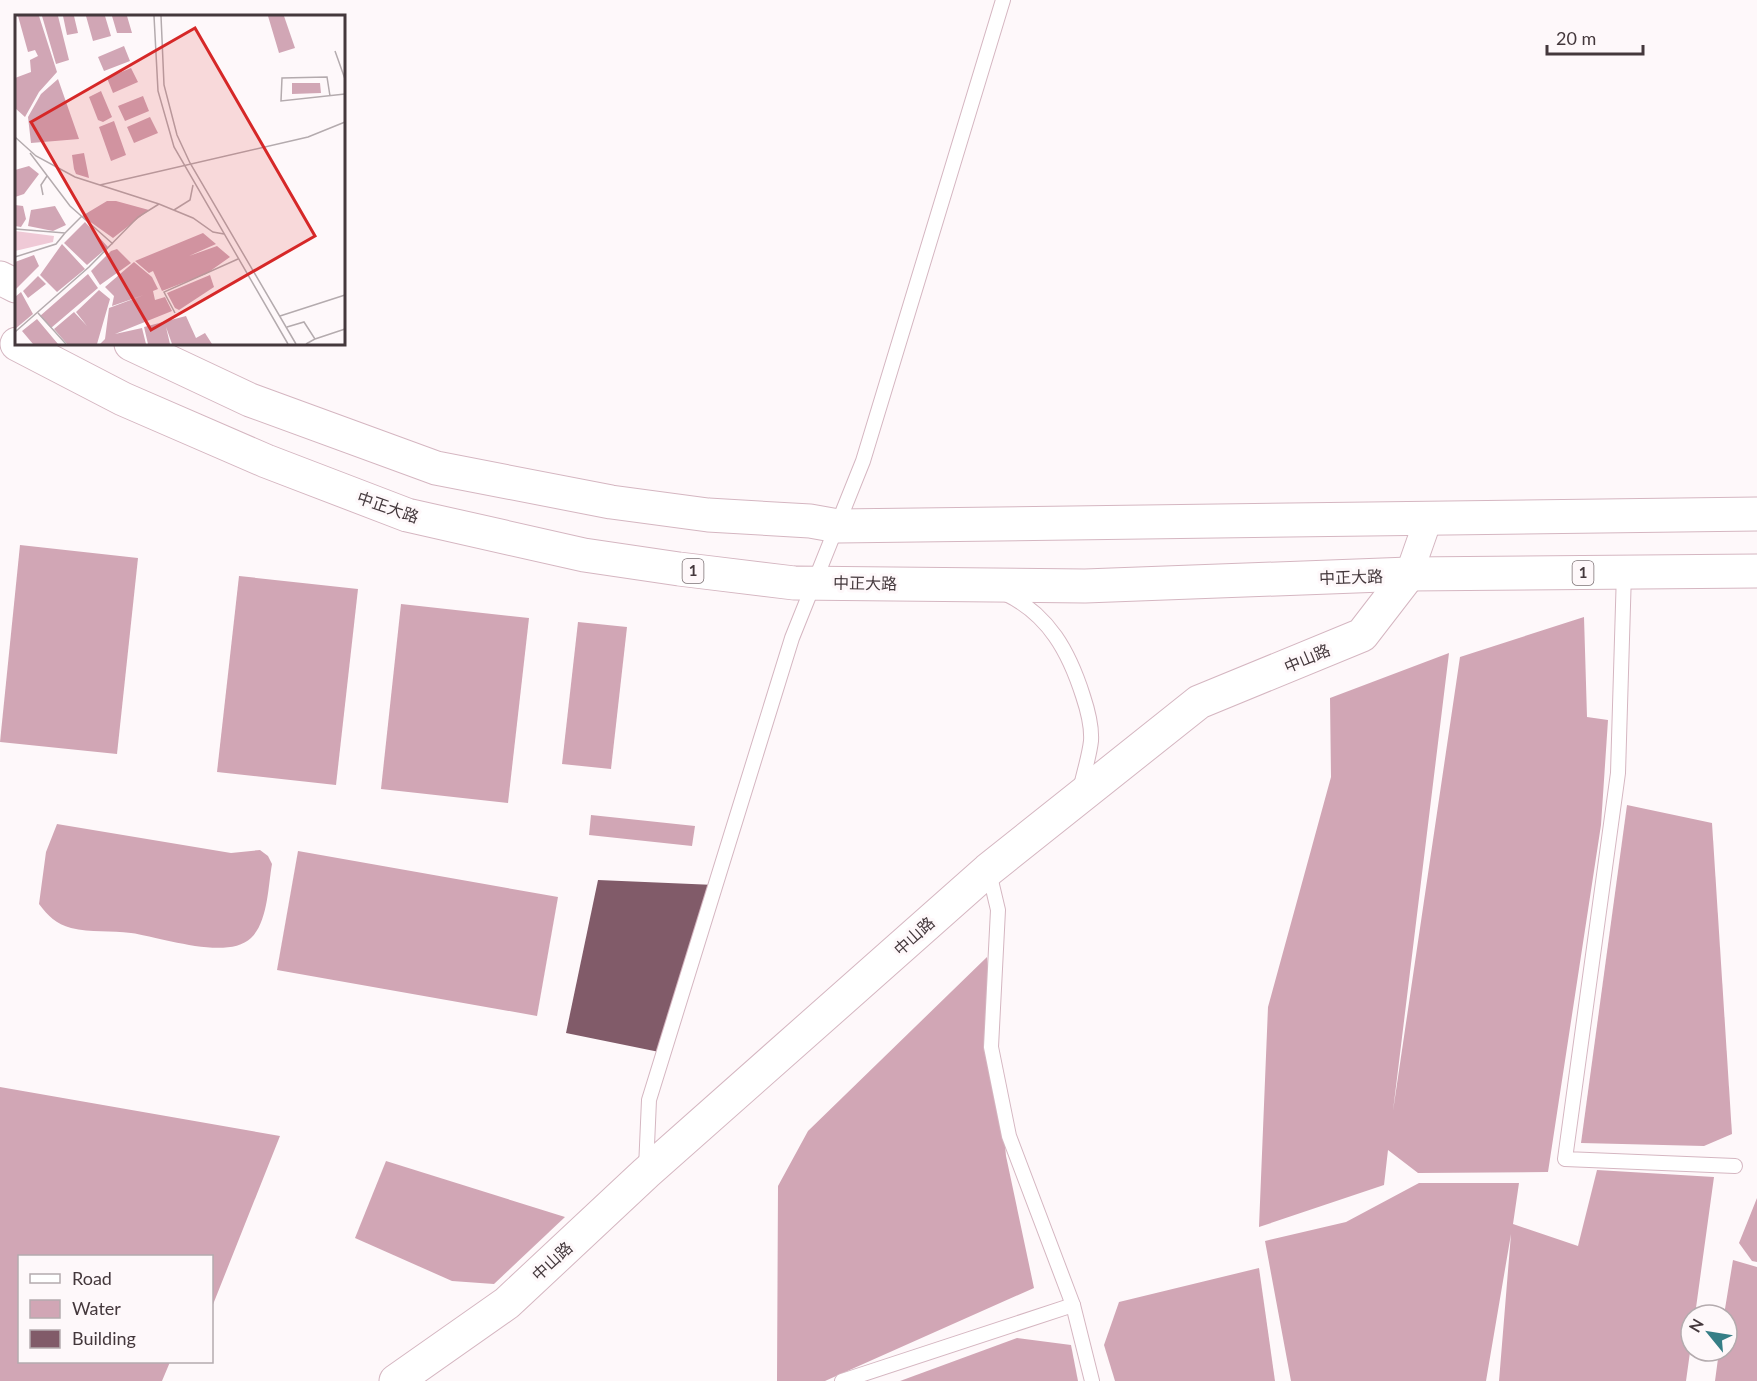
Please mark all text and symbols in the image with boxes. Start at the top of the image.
inset map [15,15,345,345]
scale bar [1547,18,1643,56]
text: 20 m [1556,27,1596,49]
street label: 中正大路 [355,487,422,526]
road number: 1 [682,559,704,583]
road number: 1 [1572,561,1594,585]
street label: 中正大路 [1319,566,1383,587]
street label: 中正大路 [833,572,897,593]
street label: 中山路 [1281,639,1333,676]
street label: 中山路 [889,913,938,959]
street label: 中山路 [528,1237,576,1284]
legend [18,1255,213,1363]
text: Road [72,1267,112,1289]
text: Water [72,1297,121,1319]
north arrow [1679,1303,1739,1363]
text: N [1684,1315,1707,1335]
text: Building [72,1327,136,1349]

